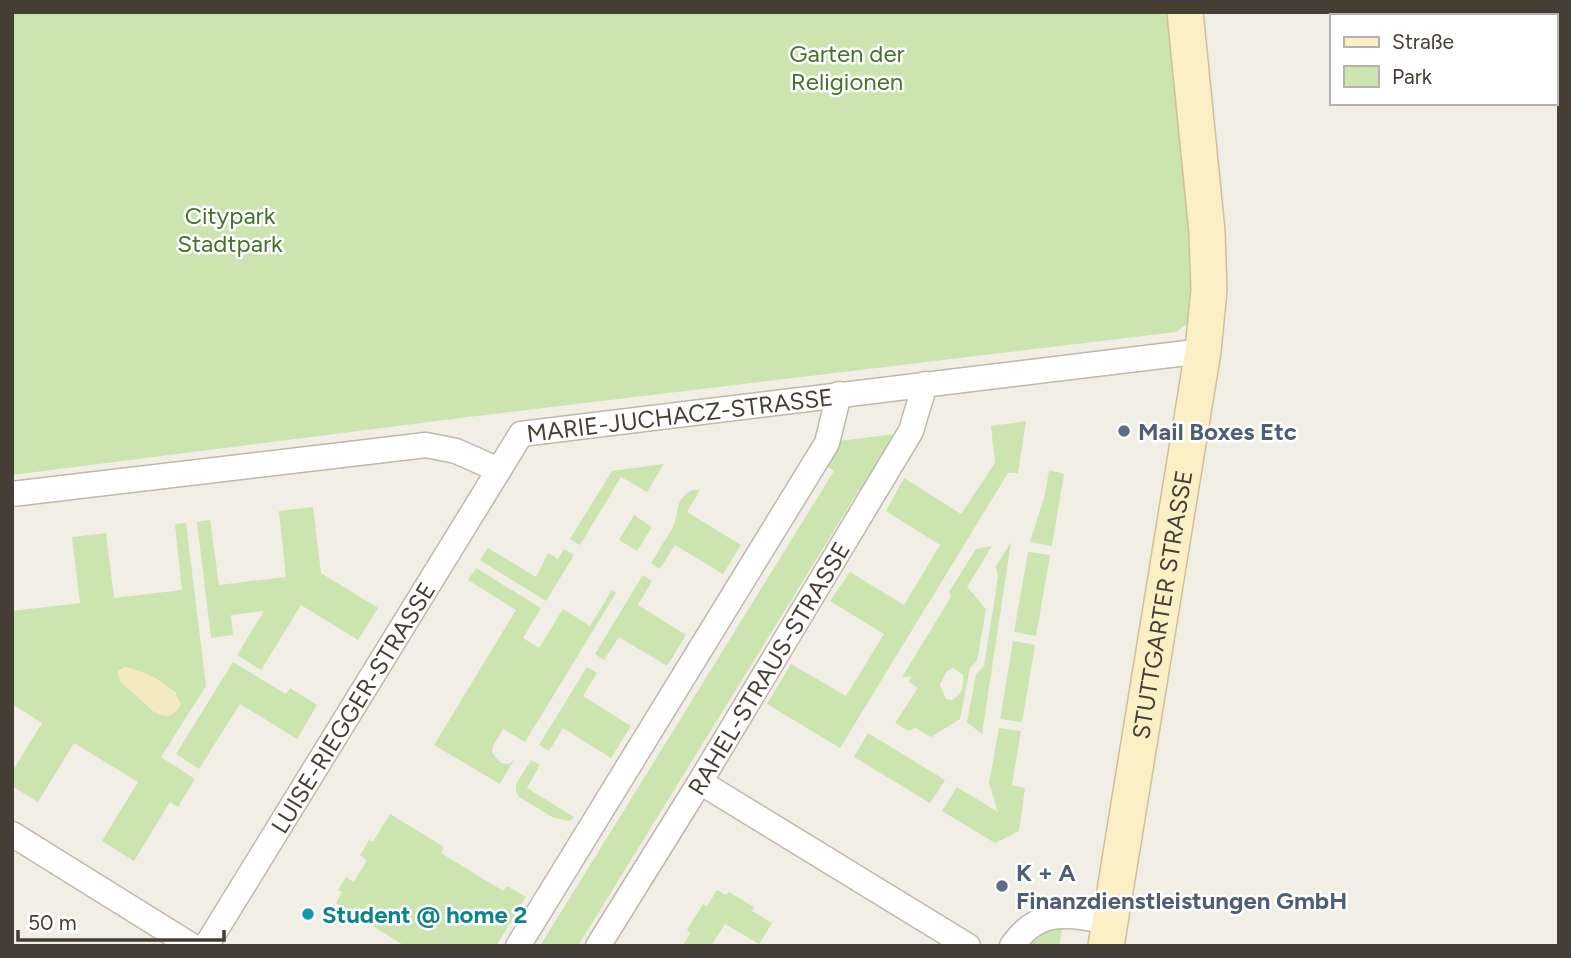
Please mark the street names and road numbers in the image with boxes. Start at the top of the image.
street label: MARIE-JUCHACZ-STRASSE [525,382,835,448]
street label: STUTTGARTER STRASSE [1125,468,1198,741]
street label: RAHEL-STRAUS-STRASSE [681,536,856,800]
street label: LUISE-RIEGGER-STRASSE [265,577,441,838]

